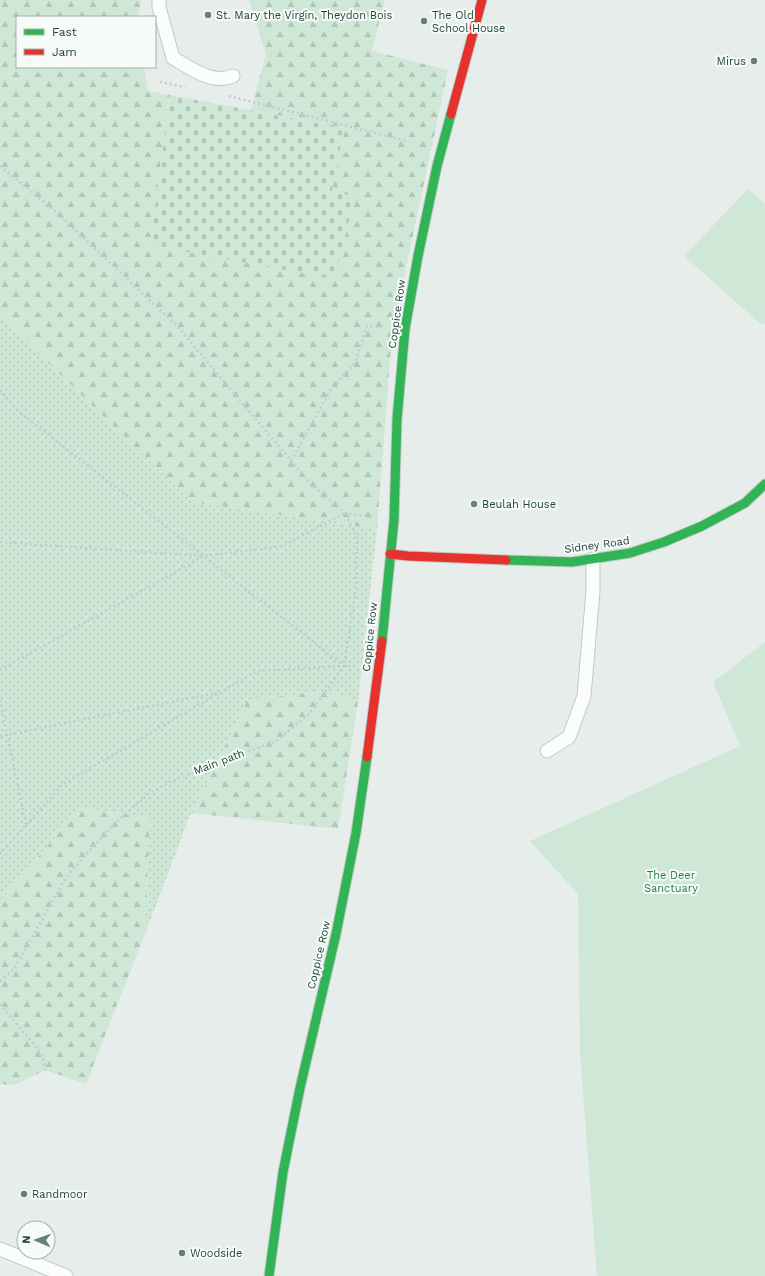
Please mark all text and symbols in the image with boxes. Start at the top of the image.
place label: St. Mary the Virgin, Theydon Bois [216,9,392,22]
place label: The Old School House [432,9,505,35]
marker: St. Mary the Virgin, Theydon Bois [203,10,213,20]
legend [16,16,156,68]
marker: The Old School House [419,16,429,26]
text: Fast [52,25,77,39]
text: Jam [52,45,77,59]
place label: Mirus [717,55,746,68]
marker: Mirus [749,56,759,66]
street label: Coppice Row [386,278,408,350]
place label: Beulah House [482,498,556,511]
marker: Beulah House [469,499,479,509]
street label: Sidney Road [564,534,630,556]
street label: Coppice Row [360,602,380,672]
street label: Main path [192,746,246,778]
park label: The Deer Sanctuary [644,869,698,895]
street label: Coppice Row [305,919,333,991]
place label: Randmoor [32,1188,88,1201]
marker: Randmoor [19,1189,29,1199]
north arrow [16,1220,56,1260]
text: N [20,1235,33,1244]
place label: Woodside [190,1247,242,1260]
marker: Woodside [177,1248,187,1258]

